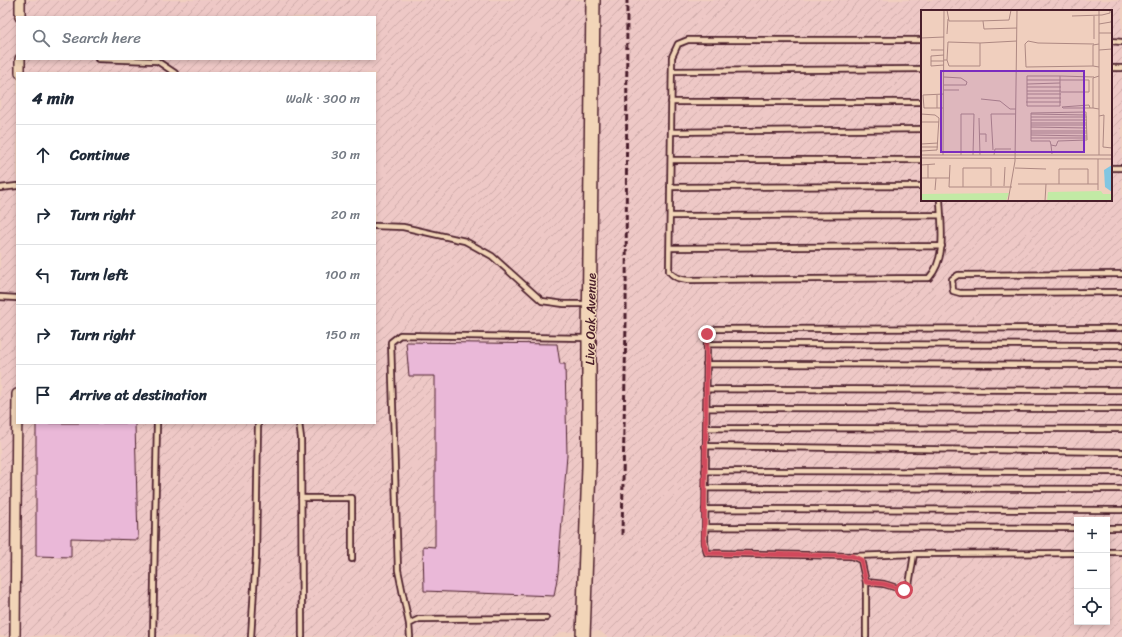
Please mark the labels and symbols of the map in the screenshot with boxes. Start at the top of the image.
inset map [921,10,1112,201]
street label: Live Oak Avenue [578,273,603,365]
route end [698,325,716,343]
route start [895,581,913,599]

